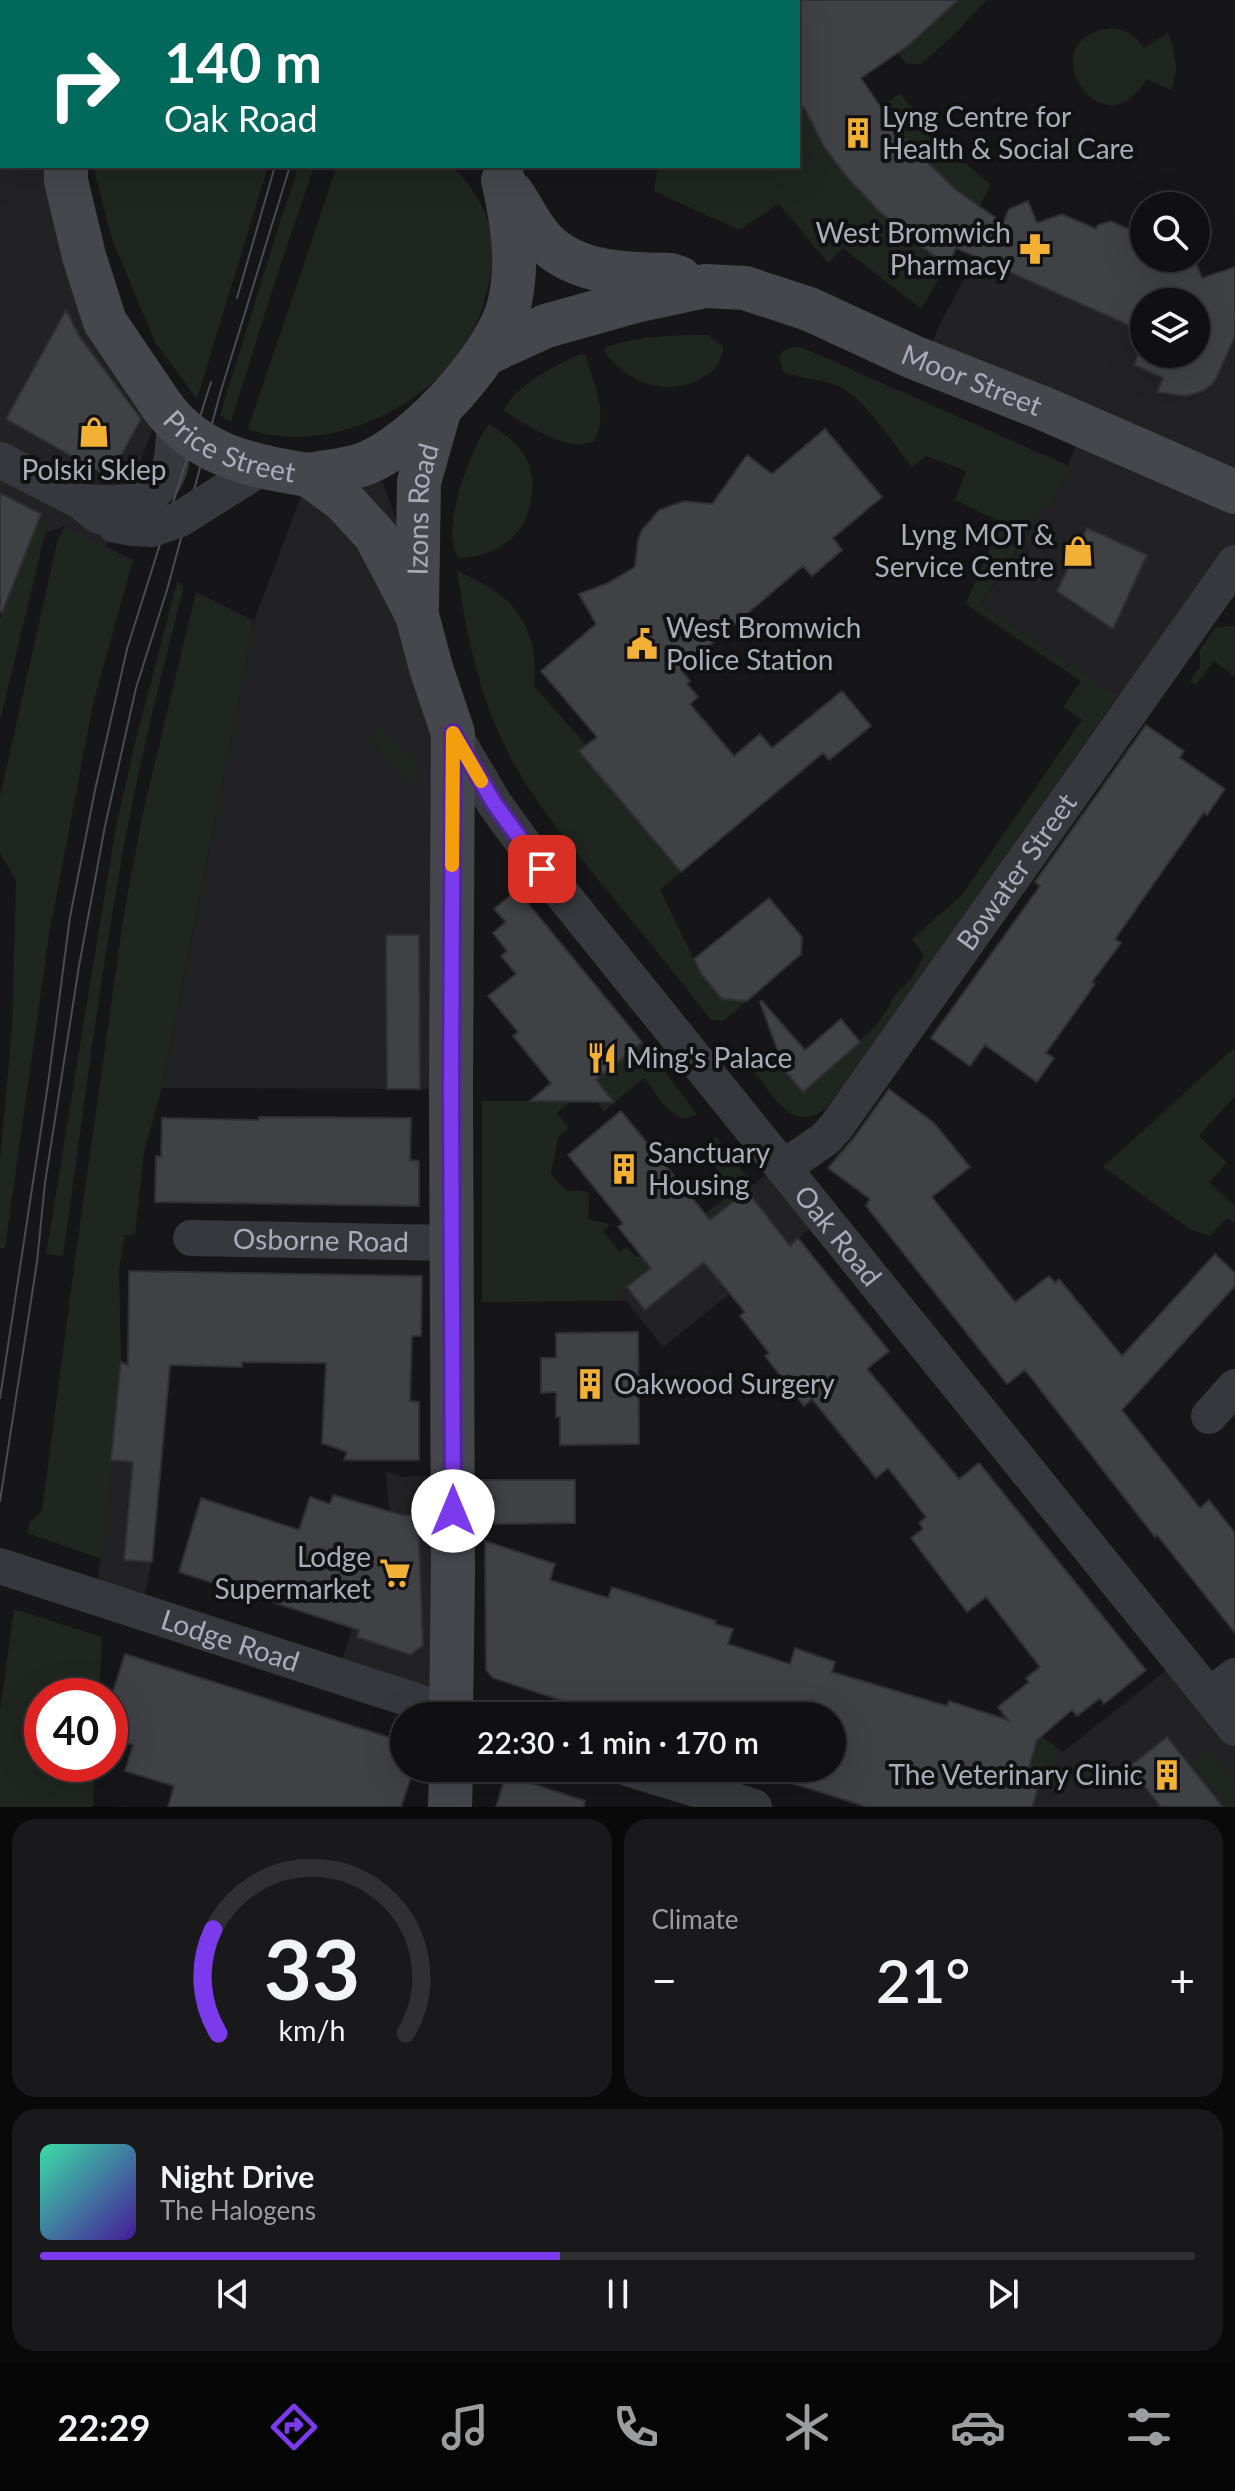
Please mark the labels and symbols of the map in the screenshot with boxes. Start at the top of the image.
place label: Lyng Centre for Health & Social Care [882,99,1134,165]
building icon: Lyng Centre for Health & Social Care [841,116,875,150]
place label: West Bromwich Pharmacy [816,215,1012,281]
pharmacy icon: West Bromwich Pharmacy [1018,232,1052,266]
street label: Moor Street [897,336,1047,422]
street label: Price Street [157,402,298,489]
shop icon: Polski Sklep [77,415,111,449]
street label: Izons Road [400,439,445,576]
place label: Polski Sklep [21,452,167,486]
place label: Lyng MOT & Service Centre [875,517,1054,583]
shop icon: Lyng MOT & Service Centre [1061,534,1095,568]
place label: West Bromwich Police Station [666,610,861,676]
public building icon: West Bromwich Police Station [625,627,659,661]
street label: Bowater Street [949,786,1083,956]
pin [508,835,576,903]
place label: Ming's Palace [626,1040,792,1074]
restaurant icon: Ming's Palace [585,1041,619,1075]
place label: Sanctuary Housing [648,1135,771,1201]
building icon: Sanctuary Housing [607,1152,641,1186]
street label: Oak Road [788,1178,889,1292]
street label: Osborne Road [233,1221,409,1258]
place label: Oakwood Surgery [614,1366,835,1400]
building icon: Oakwood Surgery [573,1367,607,1401]
position arrow [411,1469,495,1553]
place label: Lodge Supermarket [215,1539,371,1605]
supermarket icon: Lodge Supermarket [378,1556,412,1590]
street label: Lodge Road [157,1601,304,1678]
speed limit sign: 40 [24,1678,128,1782]
place label: The Veterinary Clinic [889,1757,1143,1791]
building icon: The Veterinary Clinic [1150,1758,1184,1792]

